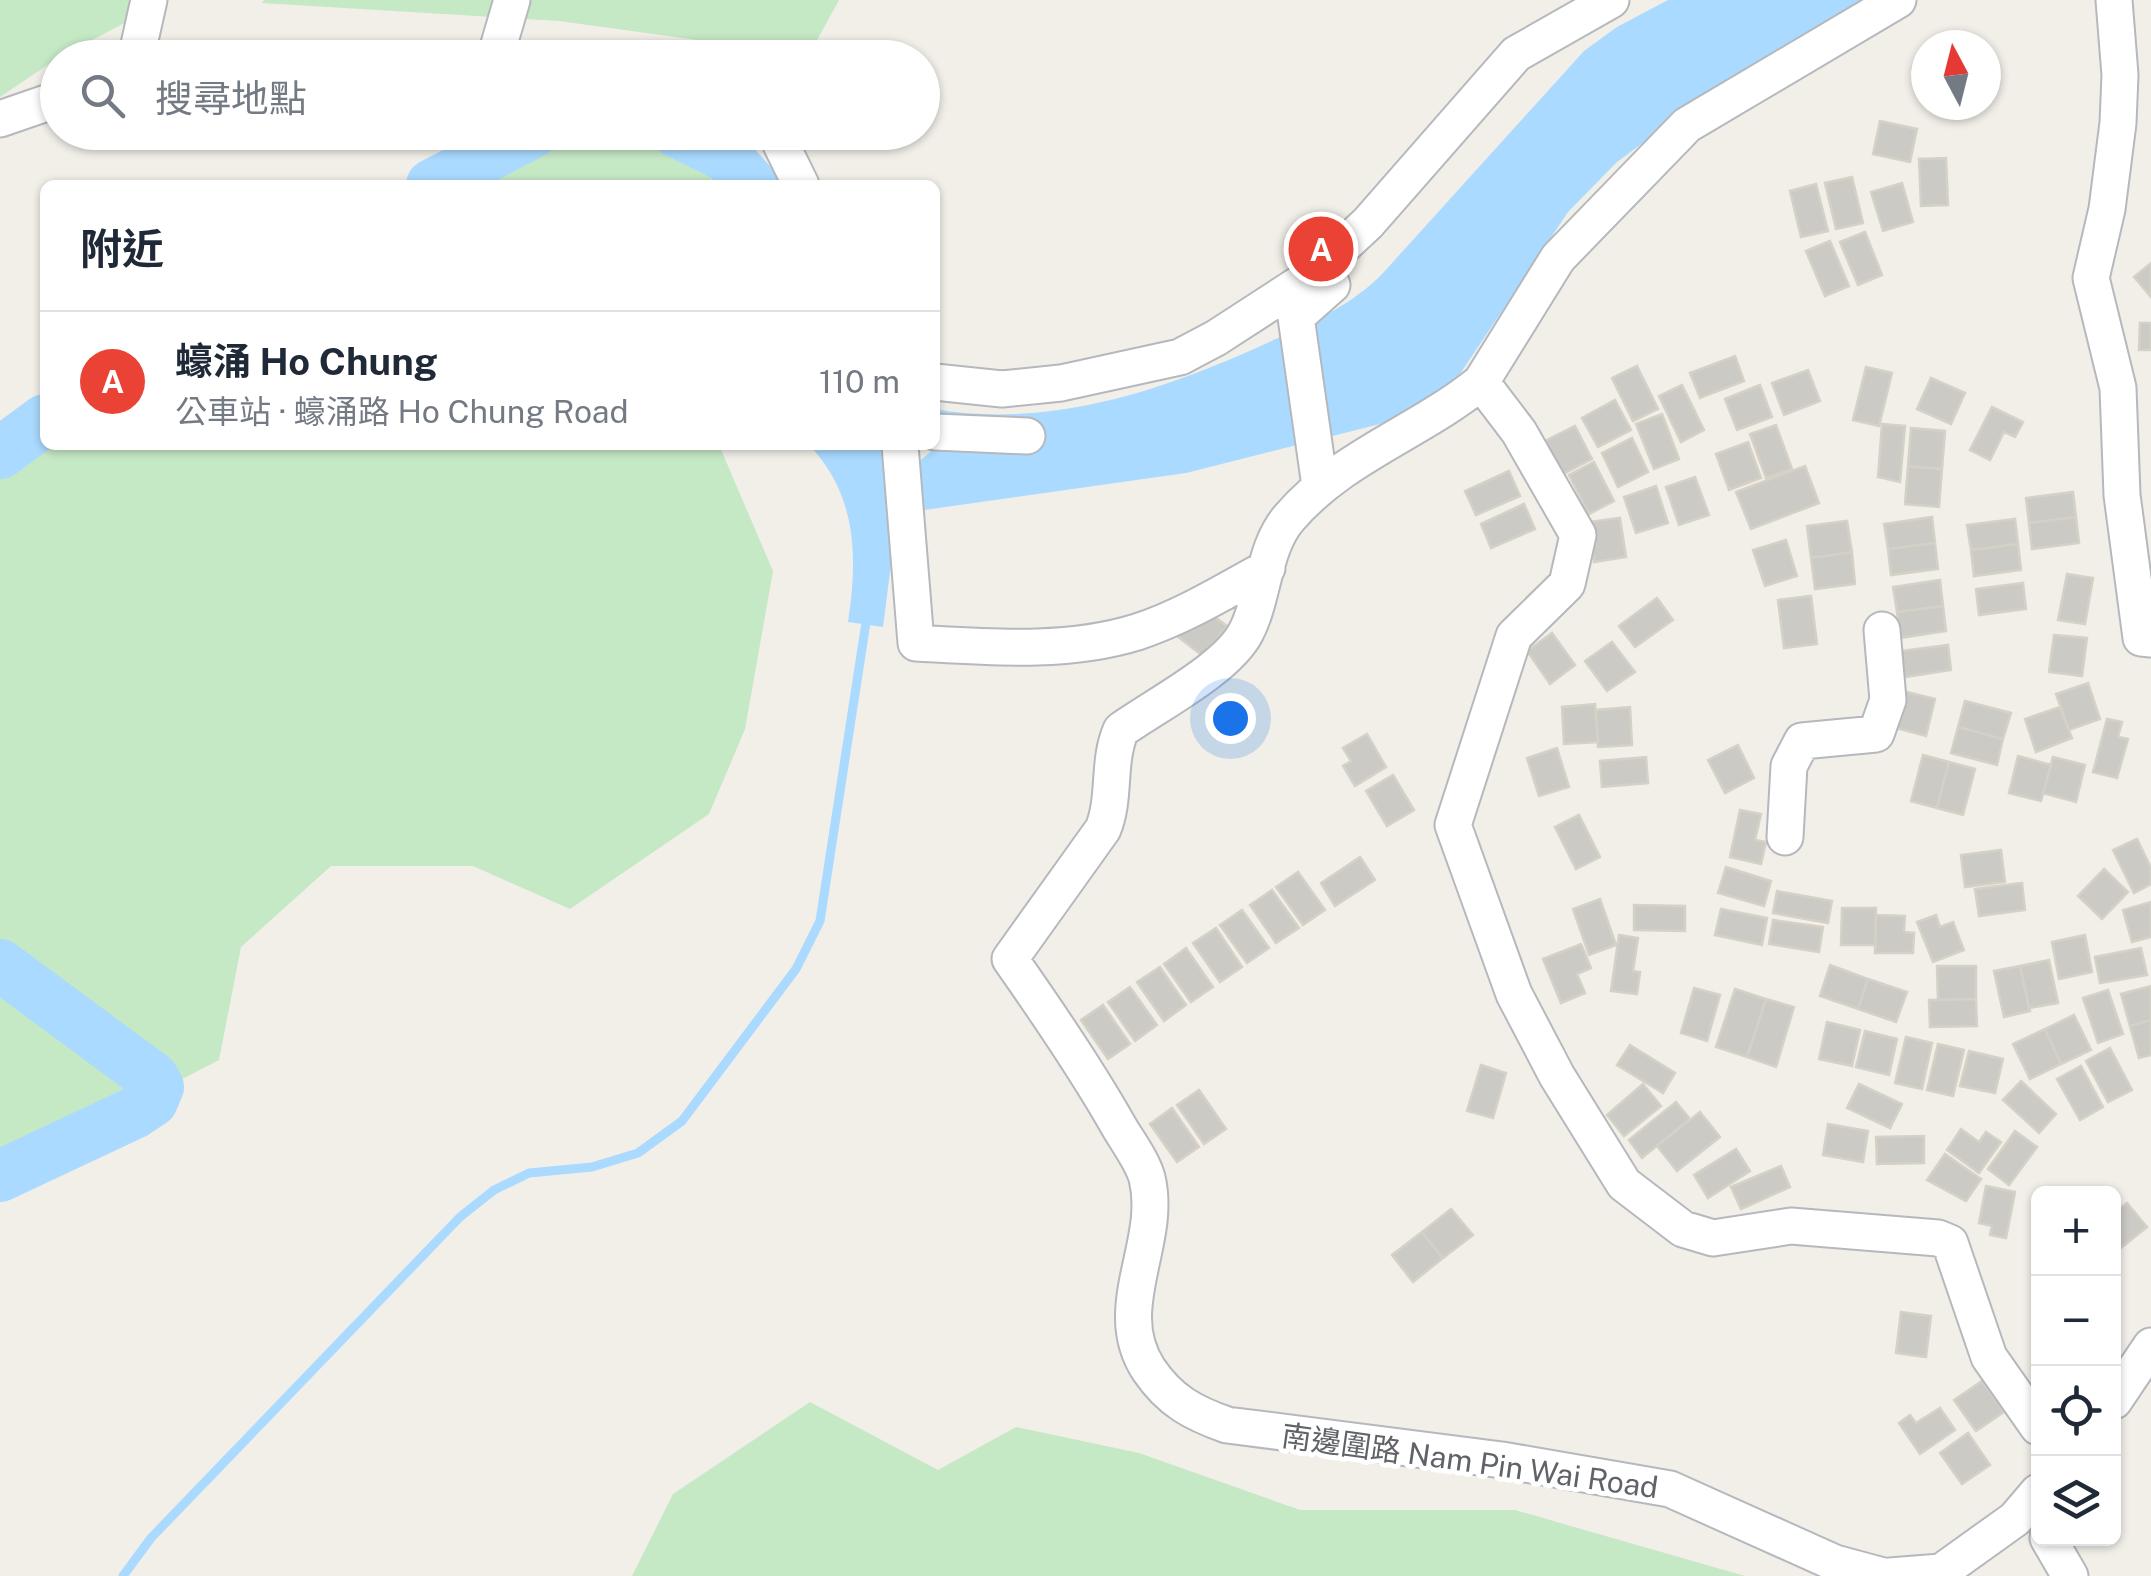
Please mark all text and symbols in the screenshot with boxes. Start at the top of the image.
north arrow [1911,30,2001,120]
search box [40,40,940,150]
icon: search [75,68,130,123]
text: 搜尋地點 [155,76,307,121]
pin: A [1288,212,1354,286]
text: 附近 [80,224,164,273]
text: 蠔涌 Ho Chung [175,339,438,384]
text: A [101,363,124,400]
text: 110 m [819,363,900,400]
text: 公車站 · 蠔涌路 Ho Chung Road [175,393,629,430]
your location [1205,693,1256,744]
map controls [2031,1186,2121,1546]
button: + [2031,1186,2121,1276]
button: − [2031,1276,2121,1366]
button: locate [2031,1366,2121,1456]
street label: 南邊圍路 Nam Pin Wai Road [1279,1417,1661,1505]
button: layers [2031,1456,2121,1546]

